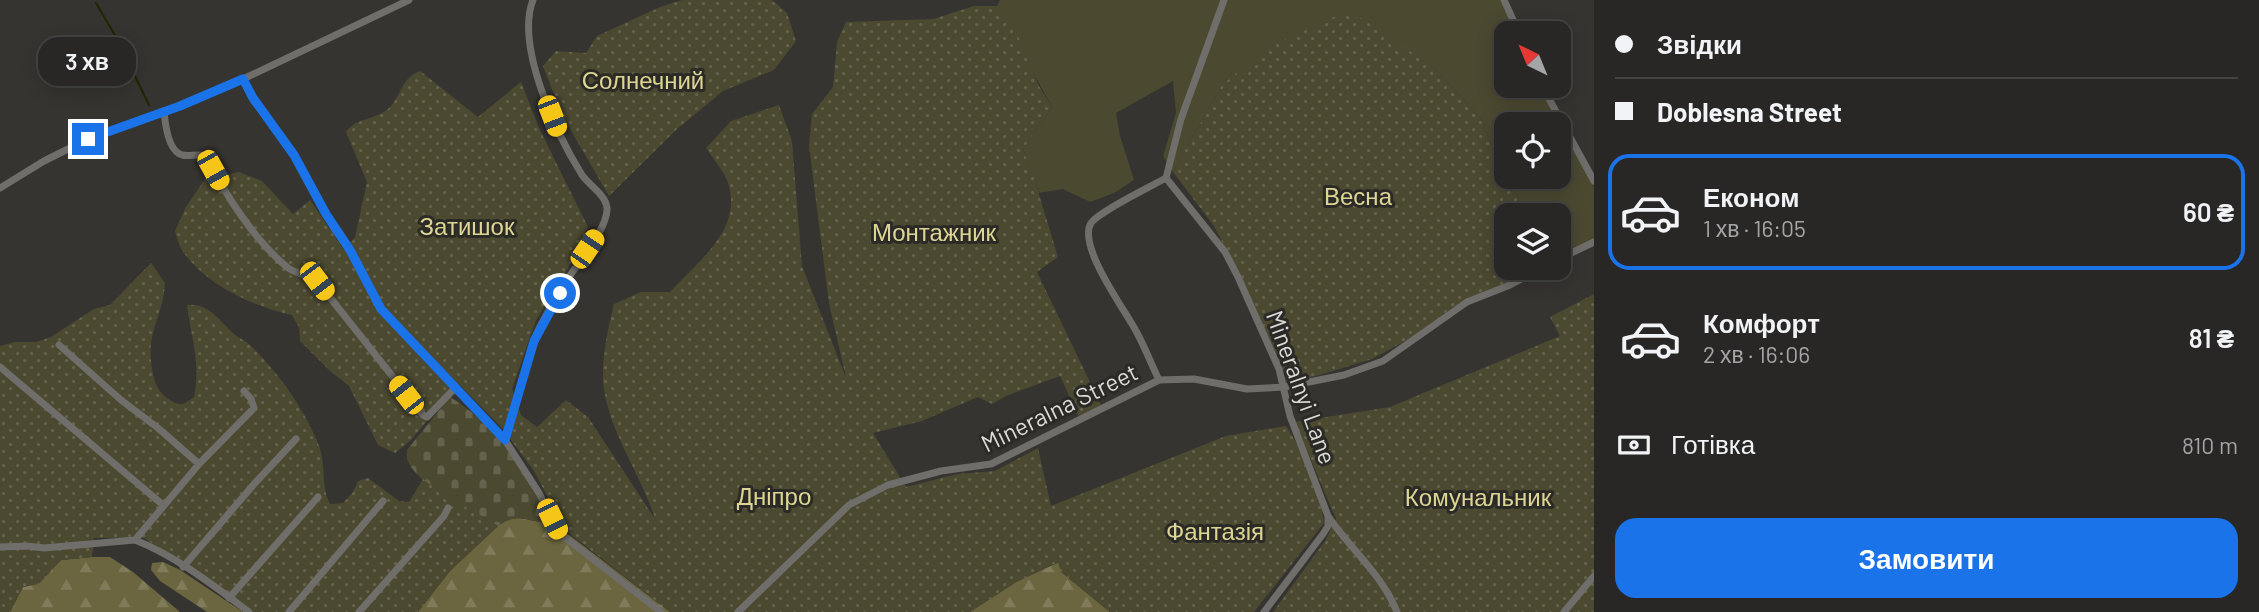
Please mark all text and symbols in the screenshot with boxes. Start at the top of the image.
north arrow [1494,21,1572,98]
map controls [1494,21,1571,280]
text: Звідки [1657,28,1742,59]
callout: 3 хв [39,38,137,86]
text: 3 хв [65,47,109,75]
park label: Солнечний [582,65,704,94]
car [535,93,570,139]
text: Doblesna Street [1657,96,1842,127]
button: locate [1494,112,1571,189]
route end [72,123,104,155]
car [194,147,233,193]
park label: Весна [1324,181,1393,210]
icon: car [1619,181,1682,244]
text: Економ [1703,181,1799,212]
text: 60 ₴ [2183,196,2234,227]
button: layers [1494,203,1571,280]
park label: Затишок [420,211,515,240]
text: 1 хв · 16:05 [1703,214,1806,242]
park label: Монтажник [872,217,997,246]
car [567,226,608,272]
car [296,258,339,304]
route start [544,277,576,309]
street label: Mineralnyi Lane [1261,306,1343,468]
icon: car [1619,307,1682,370]
text: Комфорт [1703,307,1820,338]
text: 81 ₴ [2189,322,2234,353]
text: 2 хв · 16:06 [1703,340,1810,368]
street label: Mineralna Street [976,357,1142,457]
car [385,372,428,418]
icon: cash [1615,426,1653,464]
text: Готівка [1671,428,1755,459]
text: 810 m [2182,431,2238,459]
park label: Дніпро [737,481,811,510]
park label: Комунальник [1405,482,1552,511]
car [534,496,571,542]
park label: Фантазія [1166,516,1264,545]
button: Замовити [1615,518,2238,598]

